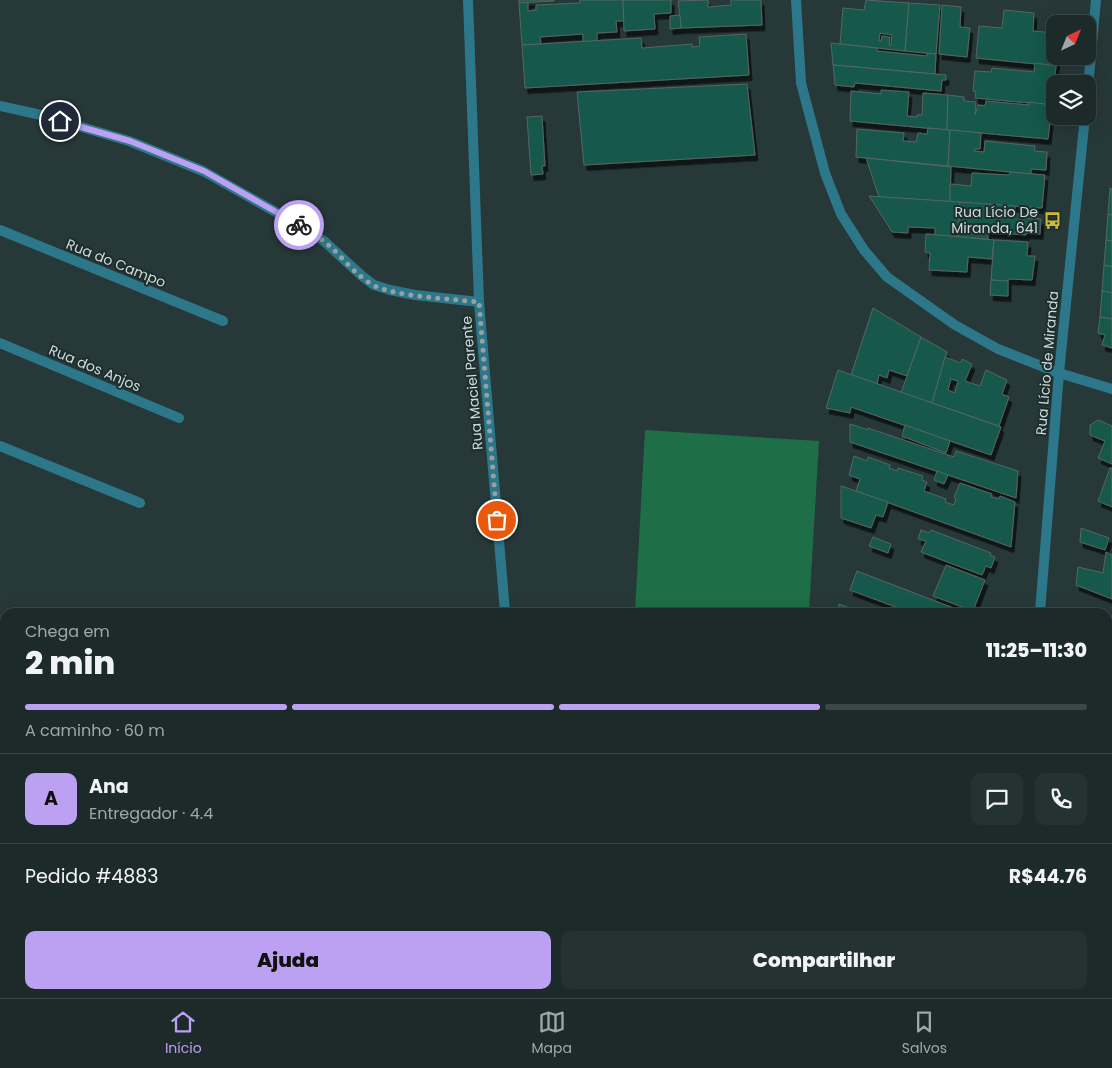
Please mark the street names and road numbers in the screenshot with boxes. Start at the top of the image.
street label: Rua do Campo [63,234,169,292]
street label: Rua Lício de Miranda [1031,290,1063,436]
street label: Rua Maciel Parente [456,315,488,451]
street label: Rua dos Anjos [46,340,144,396]

